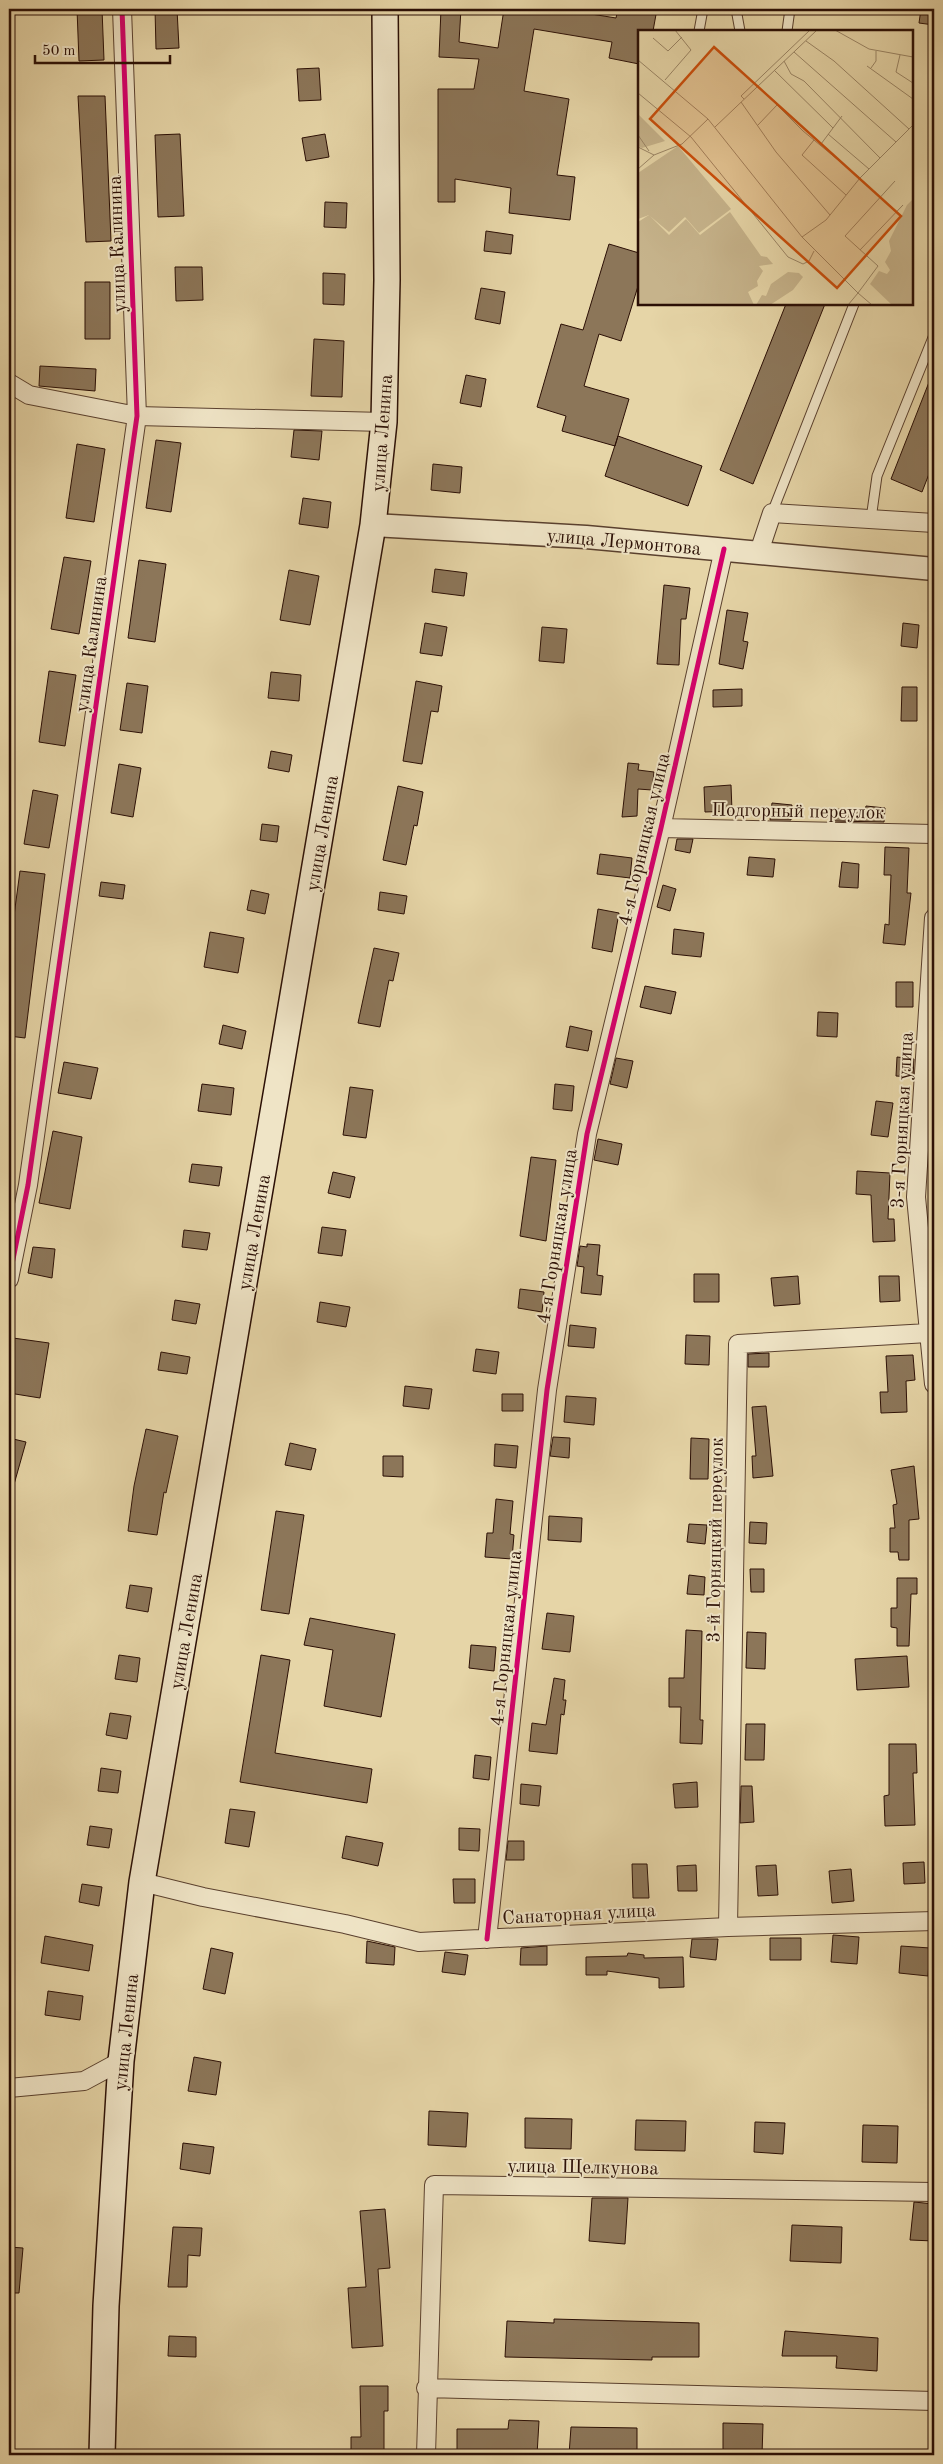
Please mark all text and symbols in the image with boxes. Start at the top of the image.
inset map [638,30,913,305]
scale bar [35,32,170,64]
text: 50 m [42,44,76,59]
street label: улица Калинина [107,174,130,313]
street label: улица Ленина [370,373,397,493]
street label: улица Лермонтова [546,527,702,560]
street label: улица Калинина [74,574,112,714]
street label: 4-я Горняцкая улица [616,751,675,928]
street label: улица Ленина [304,773,343,893]
street label: Подгорный переулок [711,801,885,824]
street label: 3-я Горняцкая улица [889,1031,918,1209]
street label: 4-я Горняцкая улица [535,1147,582,1325]
street label: улица Ленина [236,1172,275,1292]
street label: 3-й Горняцкий переулок [705,1437,728,1643]
street label: 4-я Горняцкая улица [489,1549,526,1727]
street label: улица Ленина [168,1571,207,1691]
street label: Санаторная улица [502,1902,657,1929]
street label: улица Ленина [112,1972,143,2092]
street label: улица Щелкунова [507,2158,659,2179]

